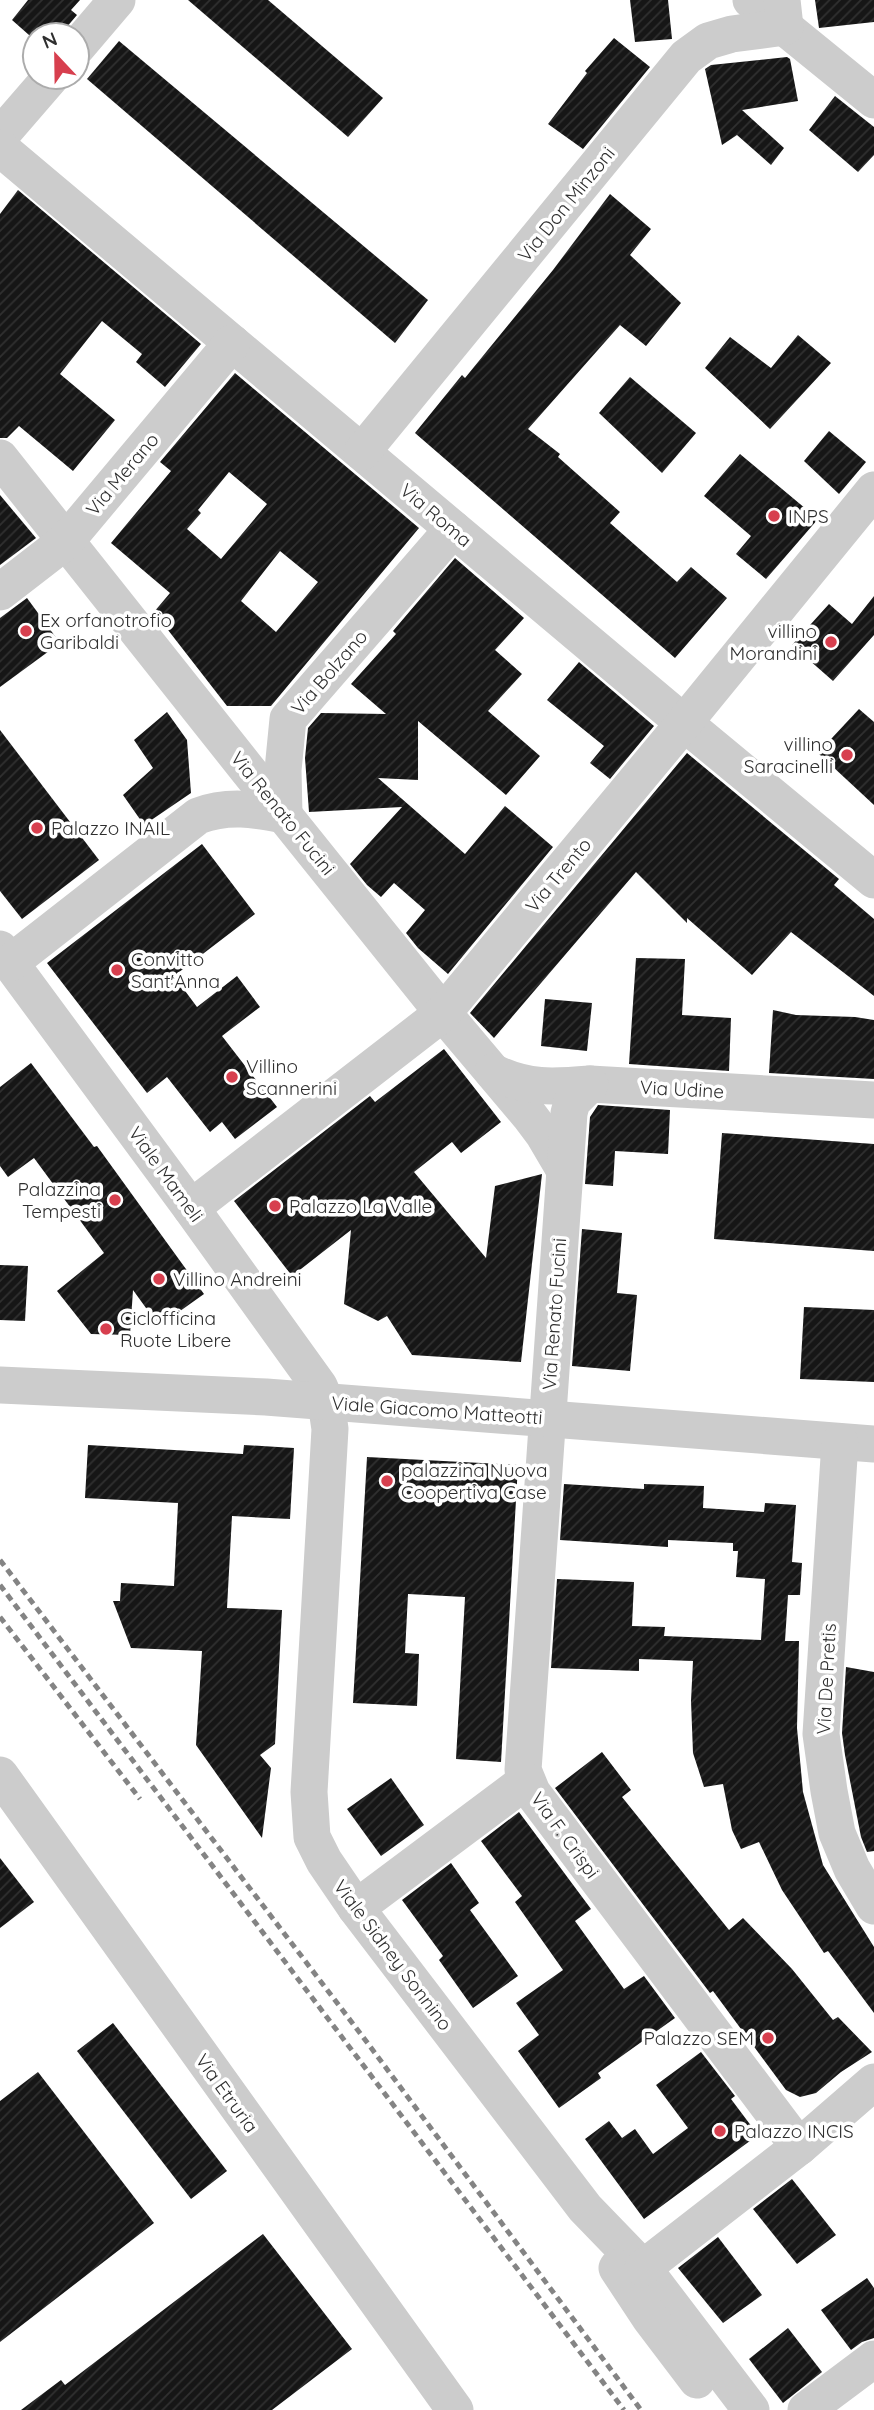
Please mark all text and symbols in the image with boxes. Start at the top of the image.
north arrow [21,21,91,91]
text: N [39,26,61,54]
street label: Via Don Minzoni [512,142,620,266]
street label: Via Merano [80,428,164,520]
street label: Via Roma [395,478,477,552]
place label: INPS [788,504,829,528]
marker: INPS [766,508,782,524]
place label: Ex orfanotrofio Garibaldi [40,608,172,654]
place label: villino Morandini [730,619,817,665]
marker: Ex orfanotrofio Garibaldi [18,623,34,639]
street label: Via Bolzano [286,625,372,719]
marker: villino Morandini [823,634,839,650]
place label: villino Saracinelli [744,732,833,778]
street label: Via Renato Fucini [226,746,340,880]
marker: villino Saracinelli [839,747,855,763]
place label: Palazzo INAIL [51,816,170,840]
marker: Palazzo INAIL [29,820,45,836]
street label: Via Trento [520,833,596,917]
place label: Convitto Sant'Anna [131,947,220,993]
marker: Convitto Sant'Anna [109,962,125,978]
place label: Villino Scannerini [246,1054,337,1100]
marker: Villino Scannerini [224,1069,240,1085]
street label: Via Udine [639,1075,725,1103]
street label: Viale Mameli [123,1122,209,1226]
place label: Palazzina Tempesti [18,1177,101,1223]
marker: Palazzina Tempesti [107,1192,123,1208]
place label: Palazzo La Valle [289,1194,432,1218]
marker: Palazzo La Valle [267,1198,283,1214]
street label: Via Renato Fucini [537,1237,571,1391]
place label: Villino Andreini [173,1267,302,1291]
marker: Villino Andreini [151,1271,167,1287]
place label: Ciclofficina Ruote Libere [120,1306,231,1352]
marker: Ciclofficina Ruote Libere [98,1321,114,1337]
street label: Viale Giacomo Matteotti [331,1391,543,1429]
place label: palazzina Nuova Coopertiva Case [401,1458,547,1504]
marker: palazzina Nuova Coopertiva Case [379,1473,395,1489]
street label: Via De Pretis [811,1623,841,1735]
street label: Via F. Crispi [526,1787,604,1883]
street label: Viale Sidney Sonnino [328,1875,458,2035]
place label: Palazzo SEM [644,2026,754,2050]
marker: Palazzo SEM [760,2030,776,2046]
street label: Via Etruria [190,2049,264,2137]
place label: Palazzo INCIS [734,2119,854,2143]
marker: Palazzo INCIS [712,2123,728,2139]

